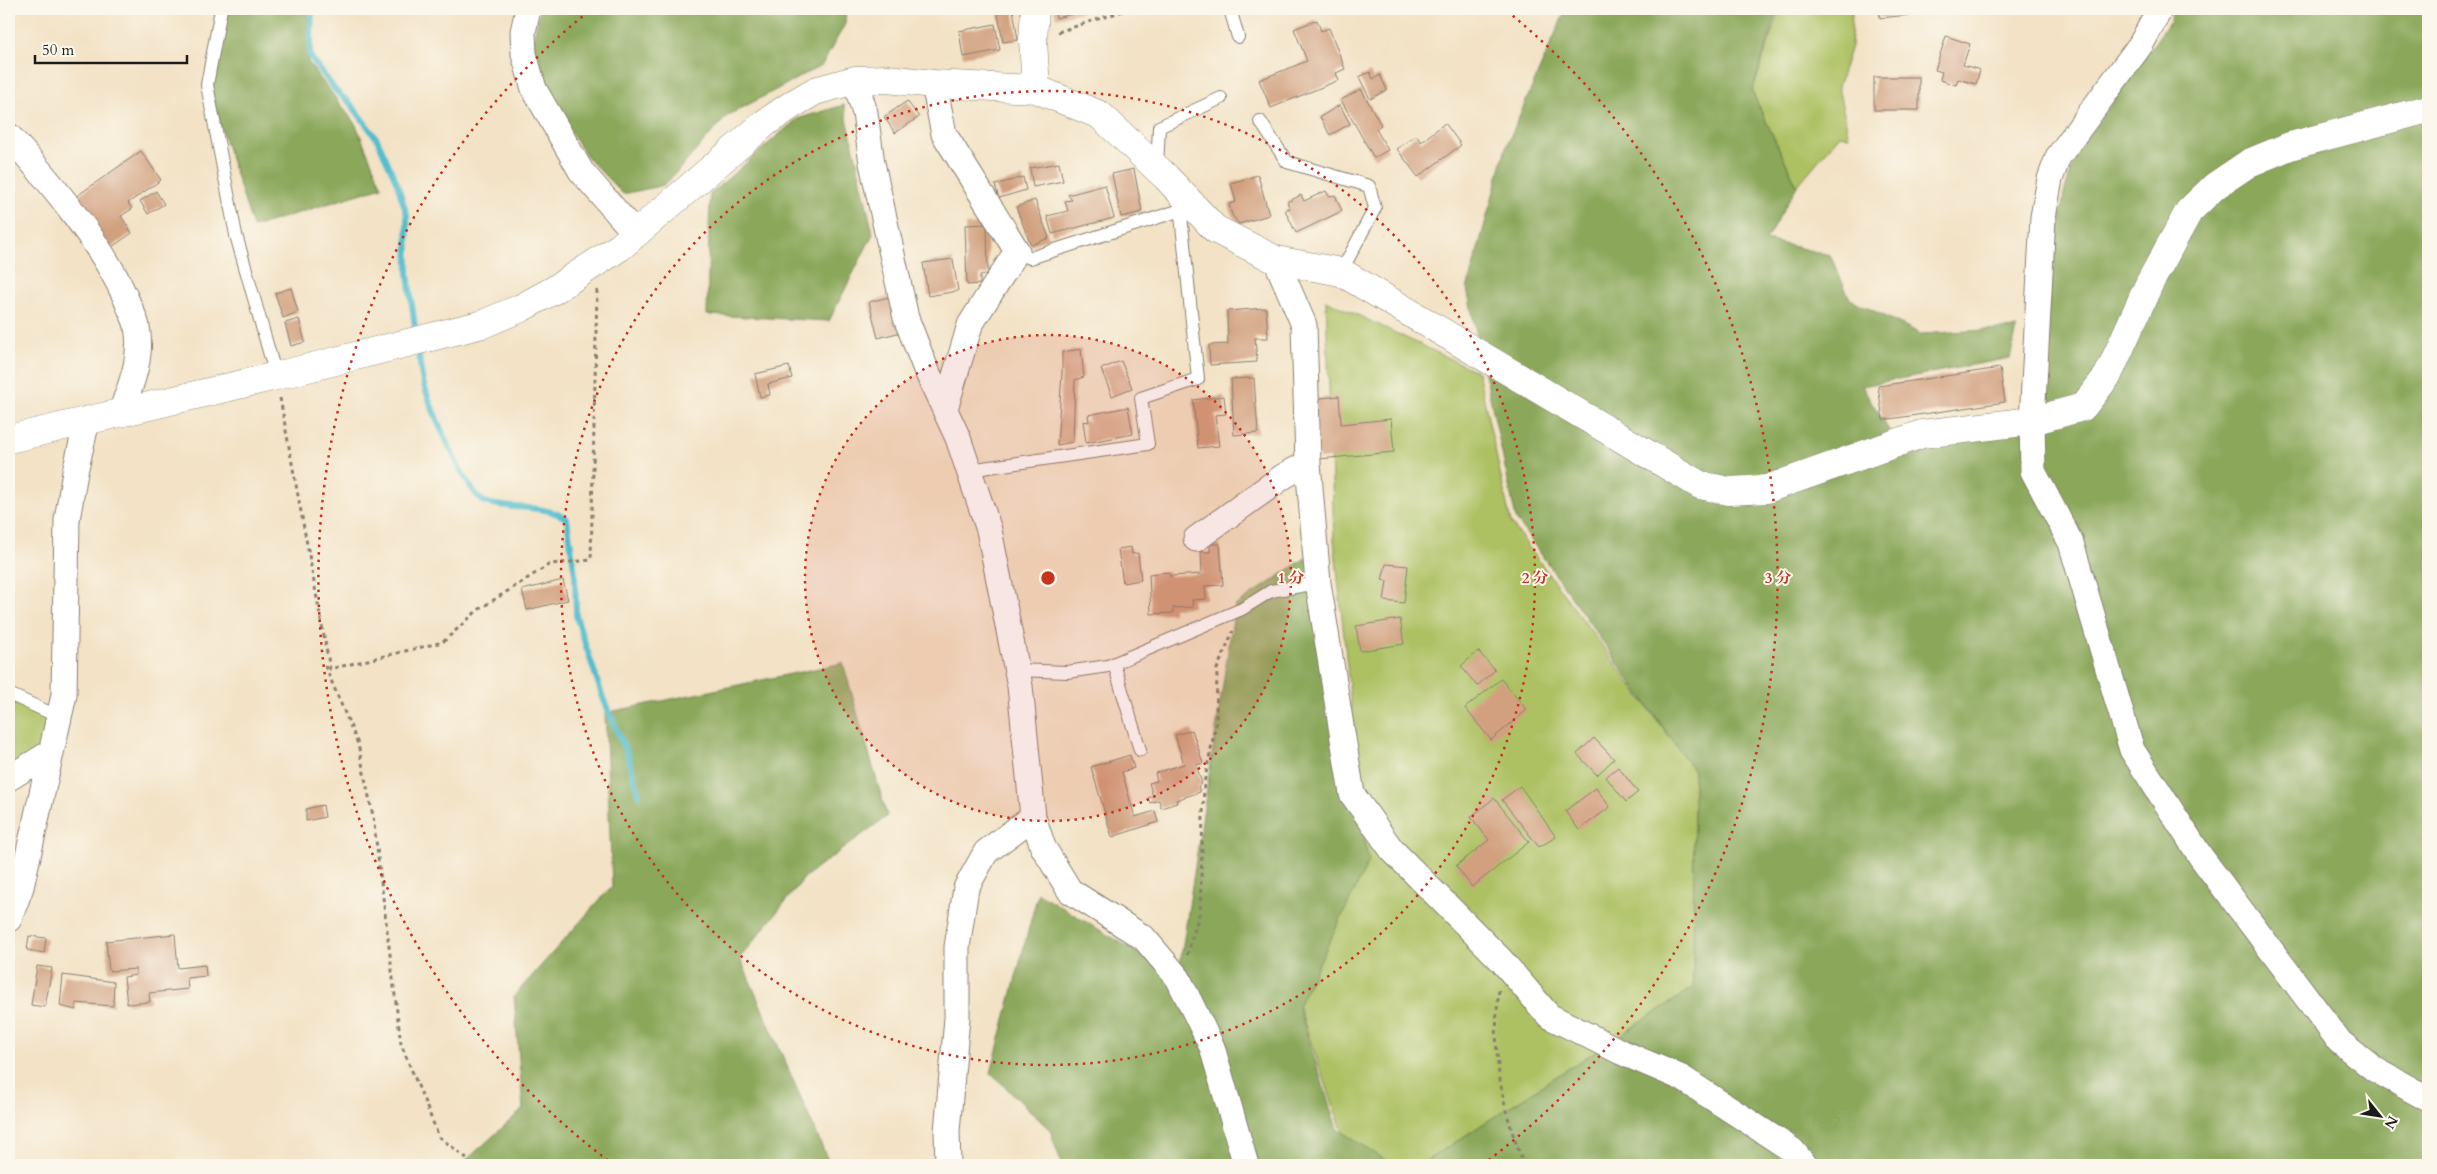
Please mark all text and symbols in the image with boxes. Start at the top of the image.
scale bar [35,32,188,64]
text: 50 m [42,40,74,60]
text: 1 分 [1278,568,1304,588]
text: 2 分 [1522,568,1548,588]
text: 3 分 [1765,568,1791,588]
centre of rings [1039,569,1057,587]
north arrow [2354,1092,2404,1142]
text: N [2380,1112,2402,1132]

